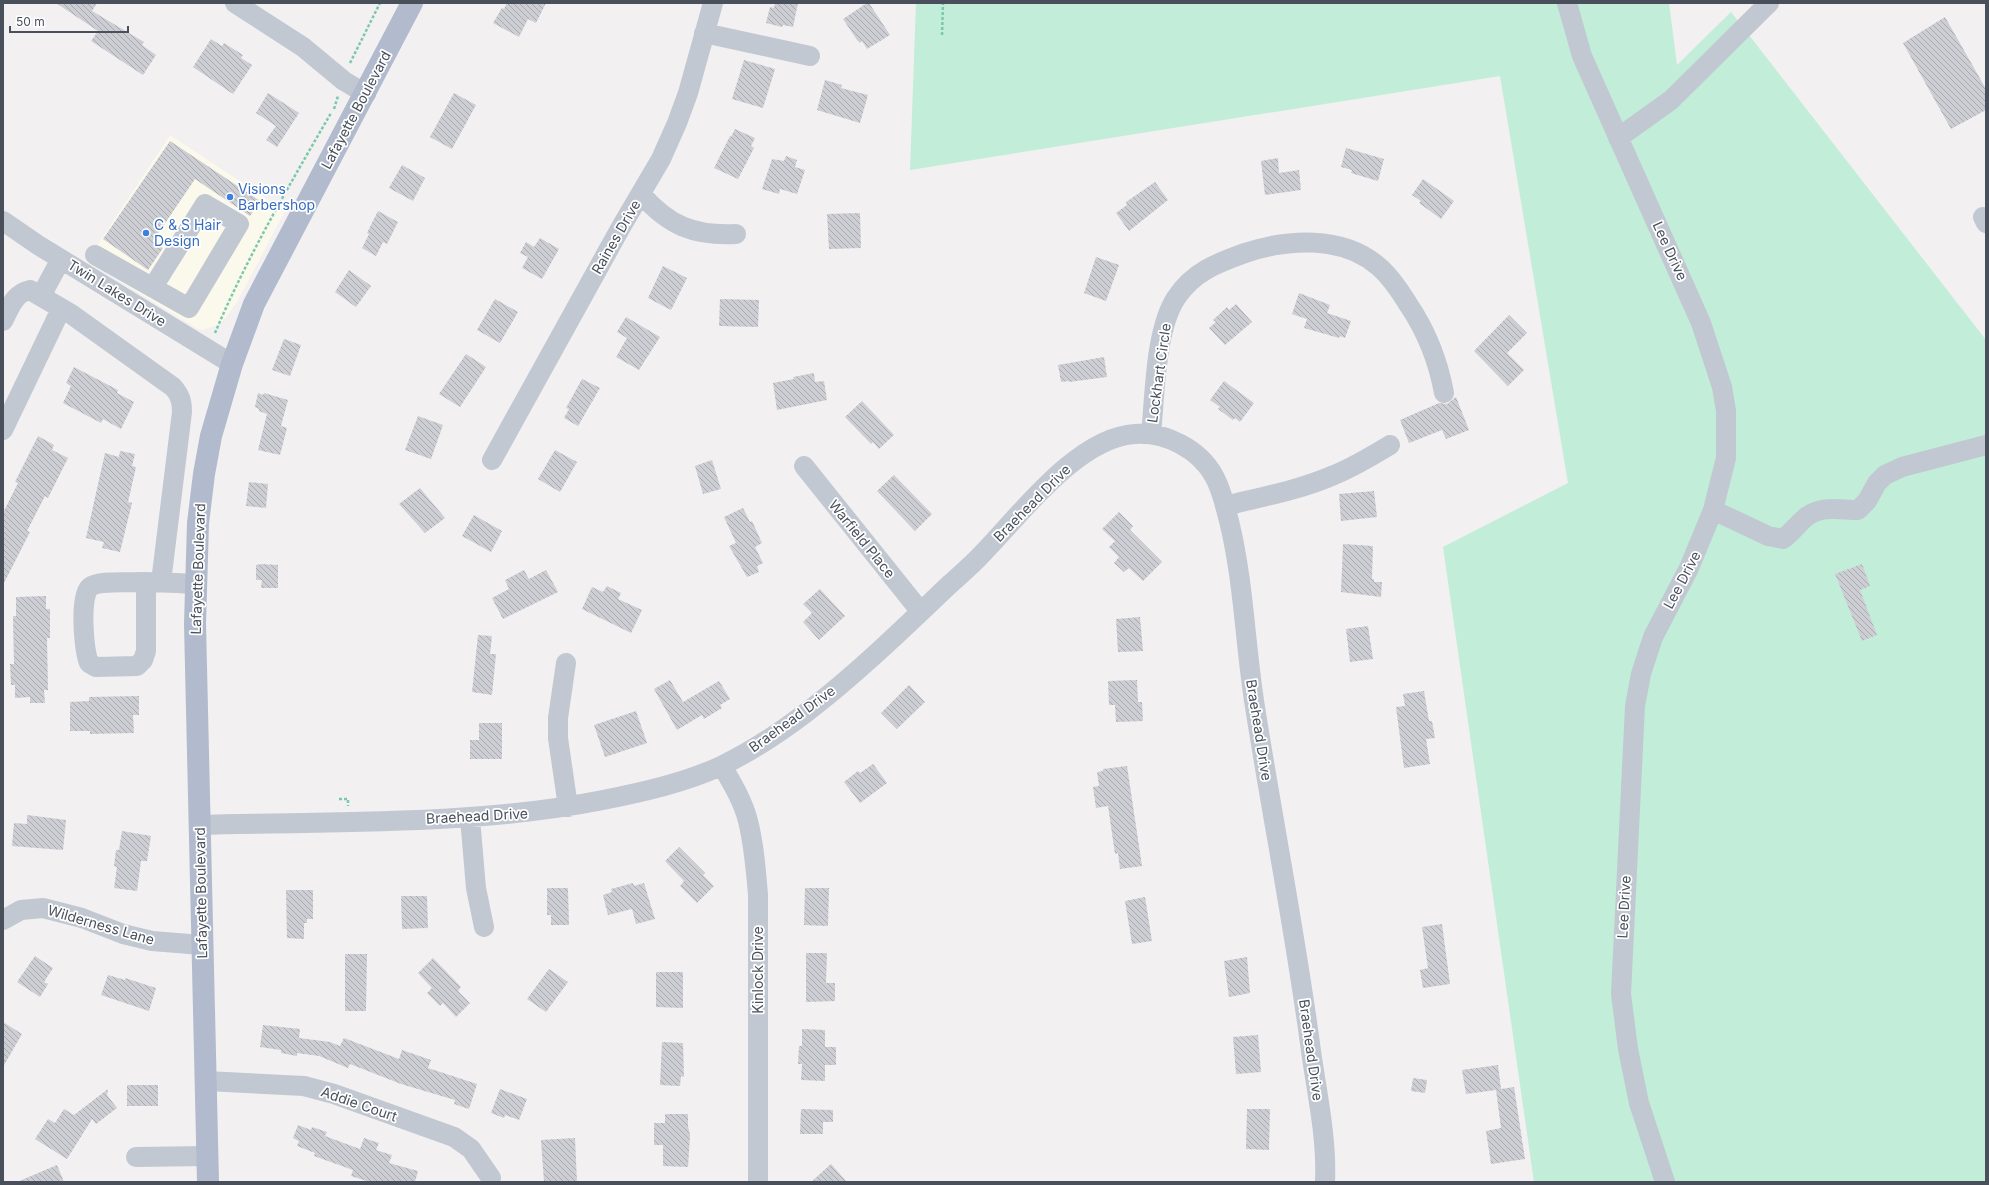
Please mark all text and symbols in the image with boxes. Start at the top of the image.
scale bar [10,8,128,34]
text: 50 m [16,14,45,29]
street label: Lafayette Boulevard [317,48,394,172]
place label: Visions Barbershop [238,180,315,213]
marker: Visions Barbershop [225,192,235,202]
street label: Raines Drive [588,197,644,277]
place label: C & S Hair Design [154,216,221,249]
street label: Lee Drive [1649,219,1691,283]
marker: C & S Hair Design [141,228,151,238]
street label: Twin Lakes Drive [65,256,170,330]
street label: Lockhart Circle [1143,322,1174,424]
street label: Braehead Drive [990,461,1074,545]
street label: Warfield Place [826,496,899,581]
street label: Lafayette Boulevard [187,503,208,635]
street label: Lee Drive [1659,548,1704,612]
street label: Braehead Drive [1243,678,1276,782]
street label: Braehead Drive [745,682,838,755]
street label: Braehead Drive [426,804,528,827]
street label: Lafayette Boulevard [191,827,210,959]
street label: Lee Drive [1613,875,1634,939]
street label: Wilderness Lane [46,901,156,948]
street label: Kinlock Drive [749,926,766,1014]
street label: Braehead Drive [1296,998,1327,1102]
street label: Addie Court [319,1083,400,1125]

